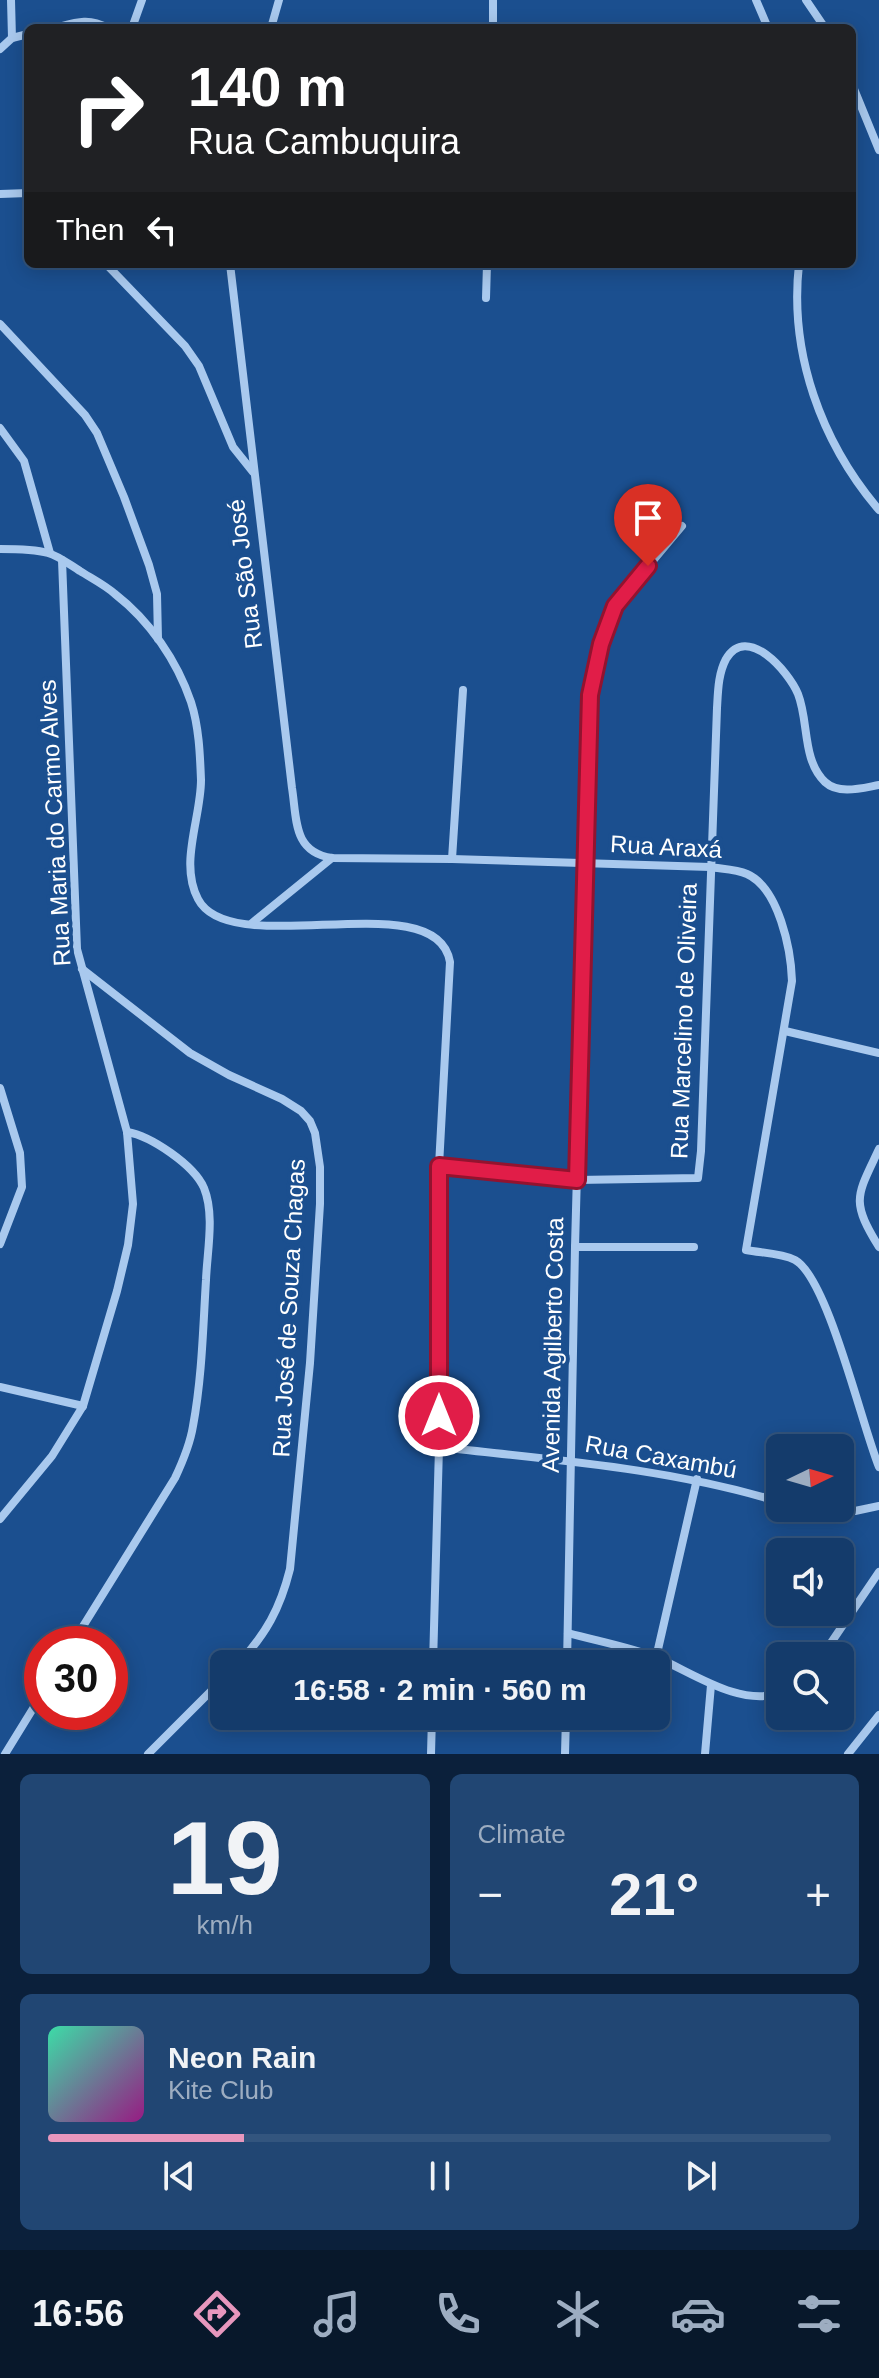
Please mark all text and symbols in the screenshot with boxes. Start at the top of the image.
text: 140 m [188,55,347,118]
icon: right [56,56,160,160]
text: Rua Cambuquira [188,121,460,162]
icon: left [140,208,184,252]
text: Then [56,213,124,246]
pin [614,484,682,566]
icon: arrive [626,496,670,540]
street label: Rua São José [222,498,267,651]
street label: Rua Maria do Carmo Alves [34,679,75,967]
street label: Rua Araxá [609,830,723,863]
street label: Rua Marcelino de Oliveira [665,882,702,1159]
street label: Rua José de Souza Chagas [267,1158,310,1458]
street label: Avenida Agilberto Costa [537,1216,568,1473]
position arrow [397,1374,481,1458]
street label: Rua Caxambú [583,1430,739,1483]
north arrow [766,1434,854,1522]
map controls [766,1434,854,1730]
button: sound [766,1538,854,1626]
speed limit sign: 30 [24,1626,128,1730]
button: search [766,1642,854,1730]
text: 16:58 · 2 min · 560 m [293,1673,587,1706]
text: 19 [167,1800,283,1916]
text: Climate [478,1819,566,1849]
text: 21° [609,1861,700,1928]
text: − [478,1870,503,1919]
text: + [805,1870,831,1919]
text: km/h [197,1910,253,1940]
text: Neon Rain [168,2041,316,2074]
text: Kite Club [168,2075,274,2105]
icon: previous [157,2154,201,2198]
icon: pause [418,2154,462,2198]
icon: next [679,2154,723,2198]
icon: directions [189,2286,245,2342]
icon: music [309,2286,365,2342]
icon: phone [430,2286,486,2342]
icon: climate [550,2286,606,2342]
icon: car [670,2286,726,2342]
icon: filters [791,2286,847,2342]
text: 16:56 [32,2293,124,2334]

